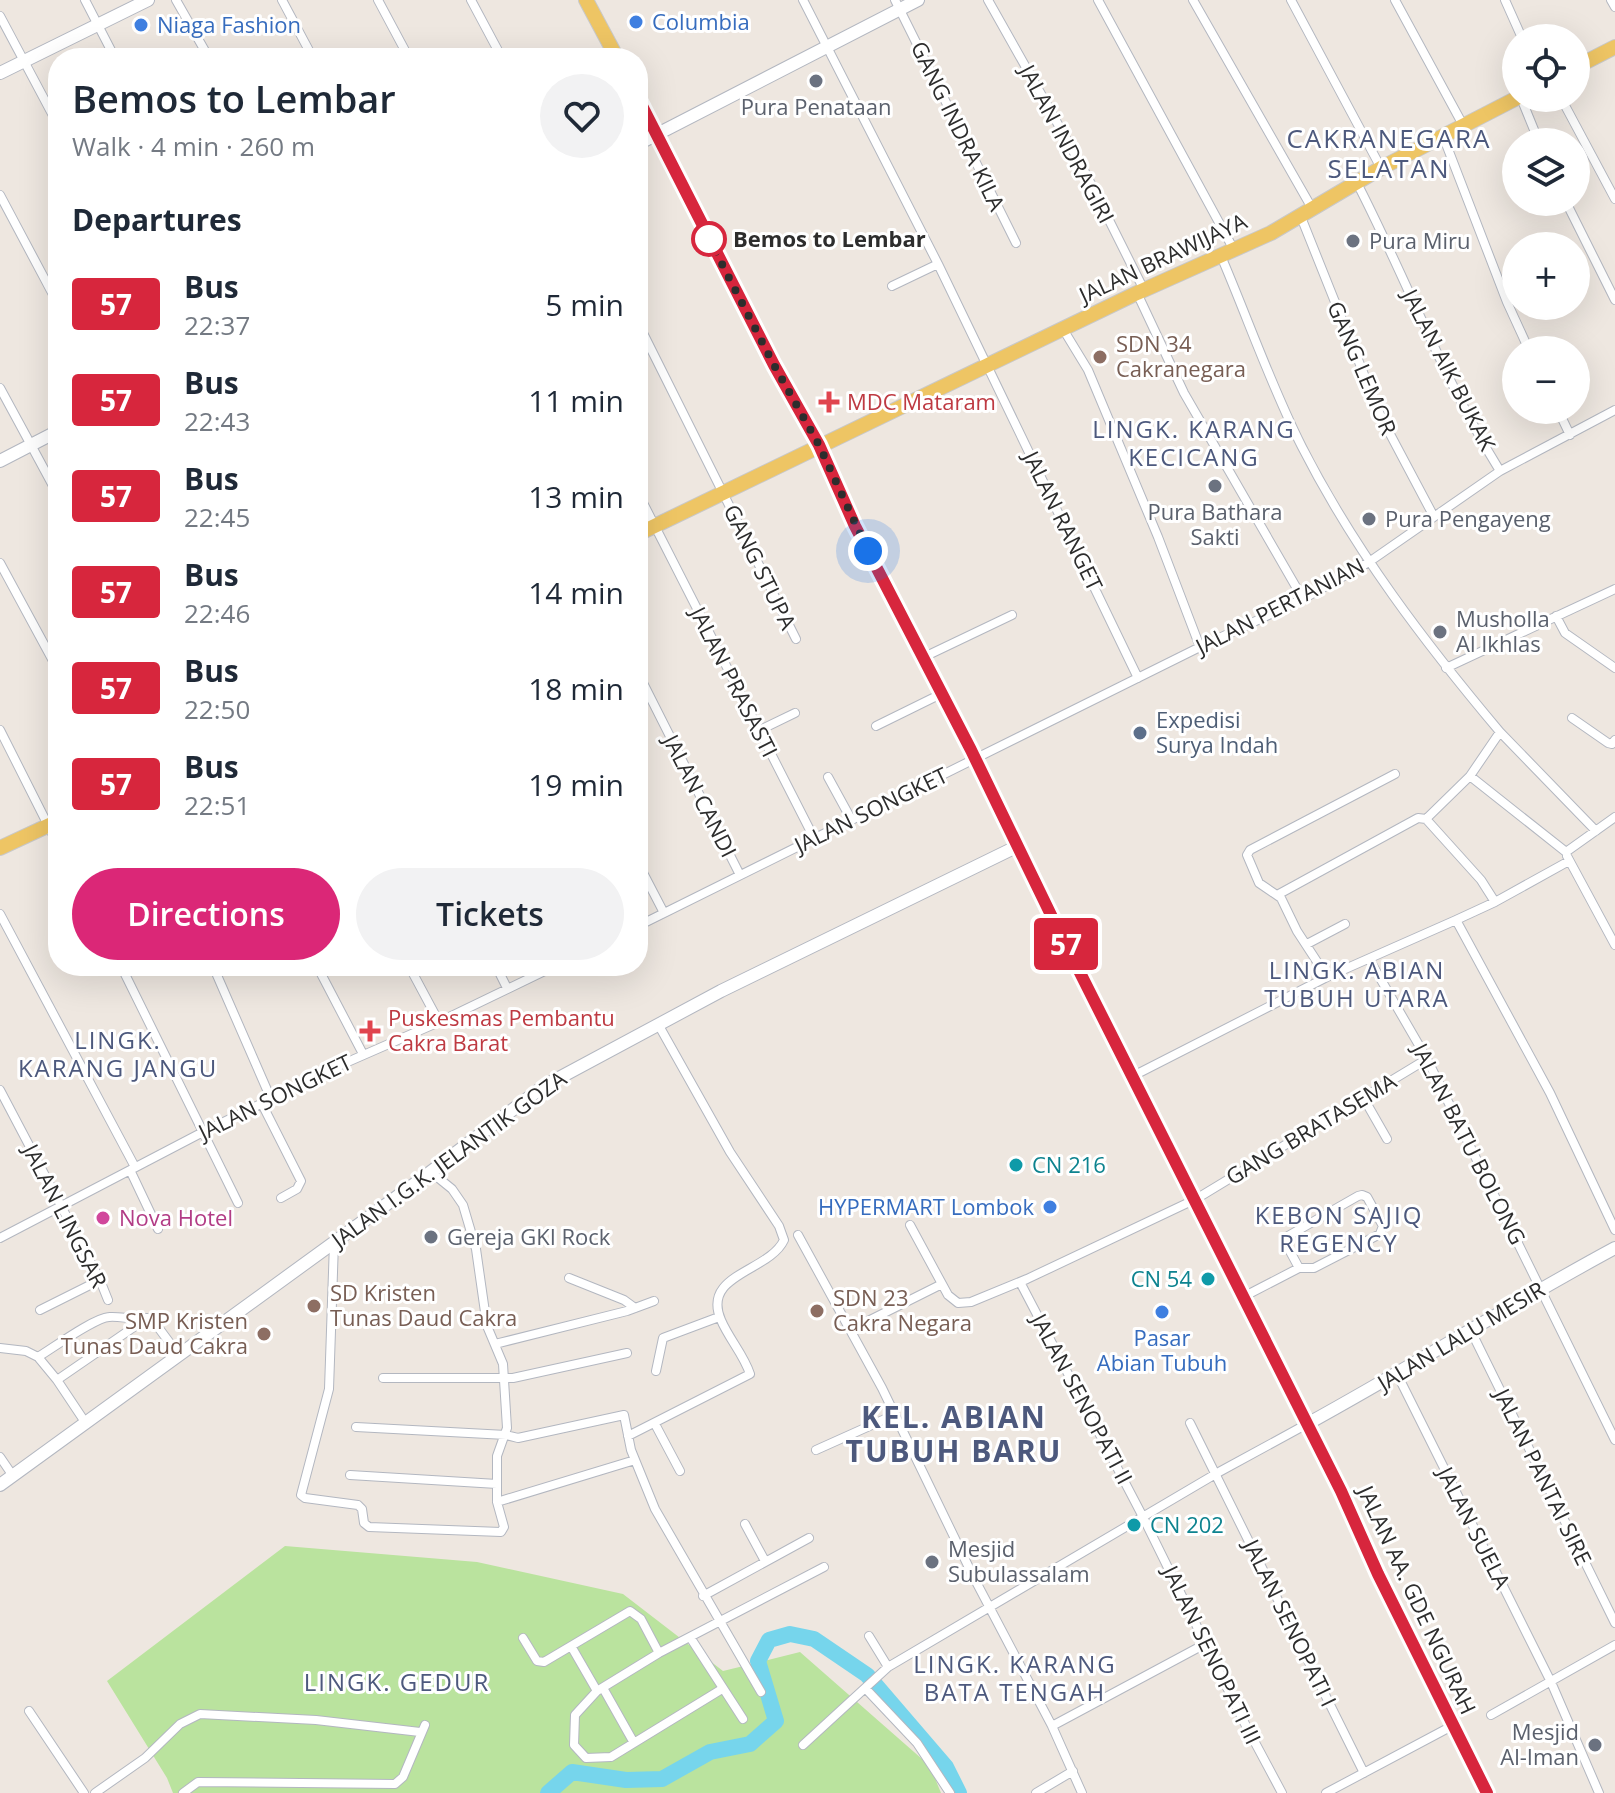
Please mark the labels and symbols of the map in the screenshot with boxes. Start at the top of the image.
place label: Columbia [652,6,750,36]
place label: Niaga Fashion [157,9,301,39]
marker: Columbia [627,13,645,31]
marker: Niaga Fashion [132,16,150,34]
street label: GANG INDRA KILA [905,36,1013,215]
street label: JALAN INDRAGIRI [1012,57,1122,228]
marker: Pura Penataan [807,72,825,90]
place label: Pura Penataan [741,91,891,121]
district label: CAKRANEGARA SELATAN [1286,120,1492,186]
street label: JALAN BRAWIJAYA [1072,205,1251,310]
marker: Bemos to Lembar [692,222,726,256]
place label: Bemos to Lembar [733,223,926,253]
place label: Pura Miru [1369,225,1470,255]
marker: Pura Miru [1344,232,1362,250]
street label: JALAN AIK BUKAK [1395,282,1504,456]
street label: GANG LEMOR [1321,296,1405,439]
place label: SDN 34 Cakranegara [1116,328,1246,383]
marker: SDN 34 Cakranegara [1091,348,1109,366]
place label: MDC Mataram [847,386,996,416]
marker: MDC Mataram [818,391,840,413]
district label: LINGK. KARANG KECICANG [1092,412,1296,473]
street label: JALAN RANGET [1016,444,1111,595]
marker: Pura Bathara Sakti [1206,477,1224,495]
place label: Pura Bathara Sakti [1148,496,1282,551]
street label: GANG STUPA [718,499,804,634]
place label: Pura Pengayeng [1385,503,1551,533]
marker: Pura Pengayeng [1360,510,1378,528]
your location [848,531,888,571]
street label: JALAN PERTANIAN [1188,550,1369,662]
street label: JALAN PRASASTI [683,600,786,762]
place label: Musholla Al Ikhlas [1456,603,1550,658]
marker: Musholla Al Ikhlas [1431,623,1449,641]
place label: Expedisi Surya Indah [1156,704,1278,759]
marker: Expedisi Surya Indah [1131,724,1149,742]
street label: JALAN CANDI [656,727,745,862]
street label: JALAN SONGKET [787,759,952,860]
line badge: 57 [1030,918,1102,970]
district label: LINGK. ABIAN TUBUH UTARA [1264,953,1450,1014]
place label: Puskesmas Pembantu Cakra Barat [388,1002,615,1057]
marker: Puskesmas Pembantu Cakra Barat [359,1020,381,1042]
district label: LINGK. KARANG JANGU [18,1023,218,1084]
street label: JALAN BATU BOLONG [1405,1036,1534,1249]
street label: JALAN SONGKET [191,1046,356,1147]
street label: JALAN I.G.K. JELANTIK GOZA [323,1063,572,1255]
street label: GANG BRATASEMA [1220,1065,1401,1191]
street label: JALAN LINGSAR [16,1137,115,1293]
place label: CN 216 [1032,1149,1106,1179]
marker: CN 216 [1007,1156,1025,1174]
place label: HYPERMART Lombok [818,1191,1034,1221]
marker: HYPERMART Lombok [1041,1198,1059,1216]
district label: KEBON SAJIQ REGENCY [1255,1198,1423,1259]
place label: Nova Hotel [119,1202,233,1232]
marker: Nova Hotel [94,1209,112,1227]
place label: Gereja GKI Rock [447,1221,611,1251]
marker: Gereja GKI Rock [422,1228,440,1246]
place label: CN 54 [1131,1263,1192,1293]
marker: CN 54 [1199,1270,1217,1288]
street label: JALAN LALU MESIR [1370,1273,1550,1398]
place label: SD Kristen Tunas Daud Cakra [330,1277,517,1332]
place label: SDN 23 Cakra Negara [833,1282,972,1337]
marker: SD Kristen Tunas Daud Cakra [305,1297,323,1315]
marker: SDN 23 Cakra Negara [808,1302,826,1320]
marker: Pasar Abian Tubuh [1153,1303,1171,1321]
place label: SMP Kristen Tunas Daud Cakra [61,1305,248,1360]
street label: JALAN SENOPATI II [1024,1306,1140,1489]
place label: Pasar Abian Tubuh [1097,1322,1227,1377]
marker: SMP Kristen Tunas Daud Cakra [255,1325,273,1343]
street label: JALAN PANTAI SIRE [1487,1381,1600,1570]
district label: KEL. ABIAN TUBUH BARU [846,1396,1062,1471]
street label: JALAN SUELA [1430,1460,1519,1594]
street label: JALAN AA. GDE NGURAH [1351,1479,1484,1719]
place label: CN 202 [1150,1509,1224,1539]
marker: CN 202 [1125,1516,1143,1534]
street label: JALAN SENOPATI I [1236,1532,1344,1711]
place label: Mesjid Subulassalam [948,1533,1090,1588]
marker: Mesjid Subulassalam [923,1553,941,1571]
street label: JALAN SENOPATI III [1156,1559,1269,1749]
district label: LINGK. KARANG BATA TENGAH [913,1647,1117,1708]
district label: LINGK. GEDUR [304,1665,490,1698]
place label: Mesjid Al-Iman [1500,1716,1579,1771]
marker: Mesjid Al-Iman [1586,1736,1604,1754]

